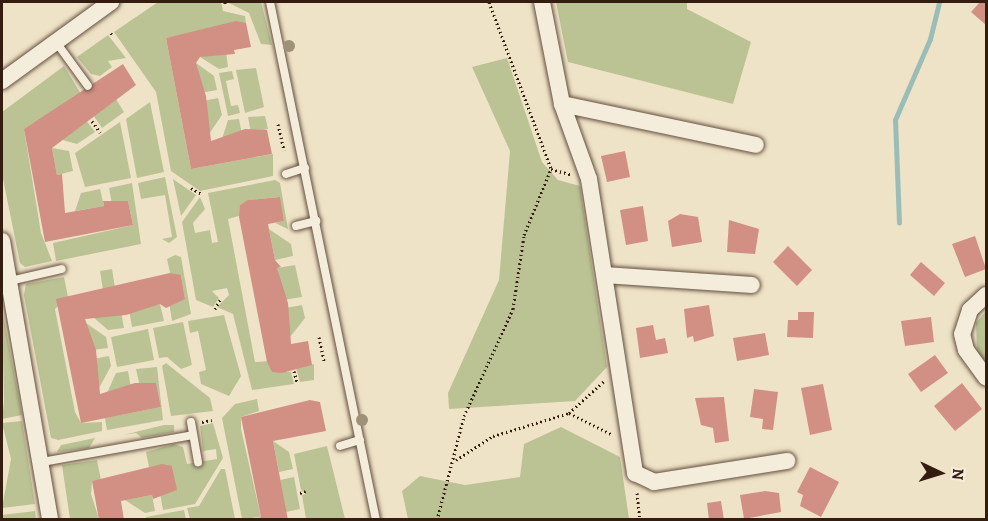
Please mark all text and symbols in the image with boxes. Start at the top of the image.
north arrow [910,443,970,503]
text: N [947,468,969,481]

